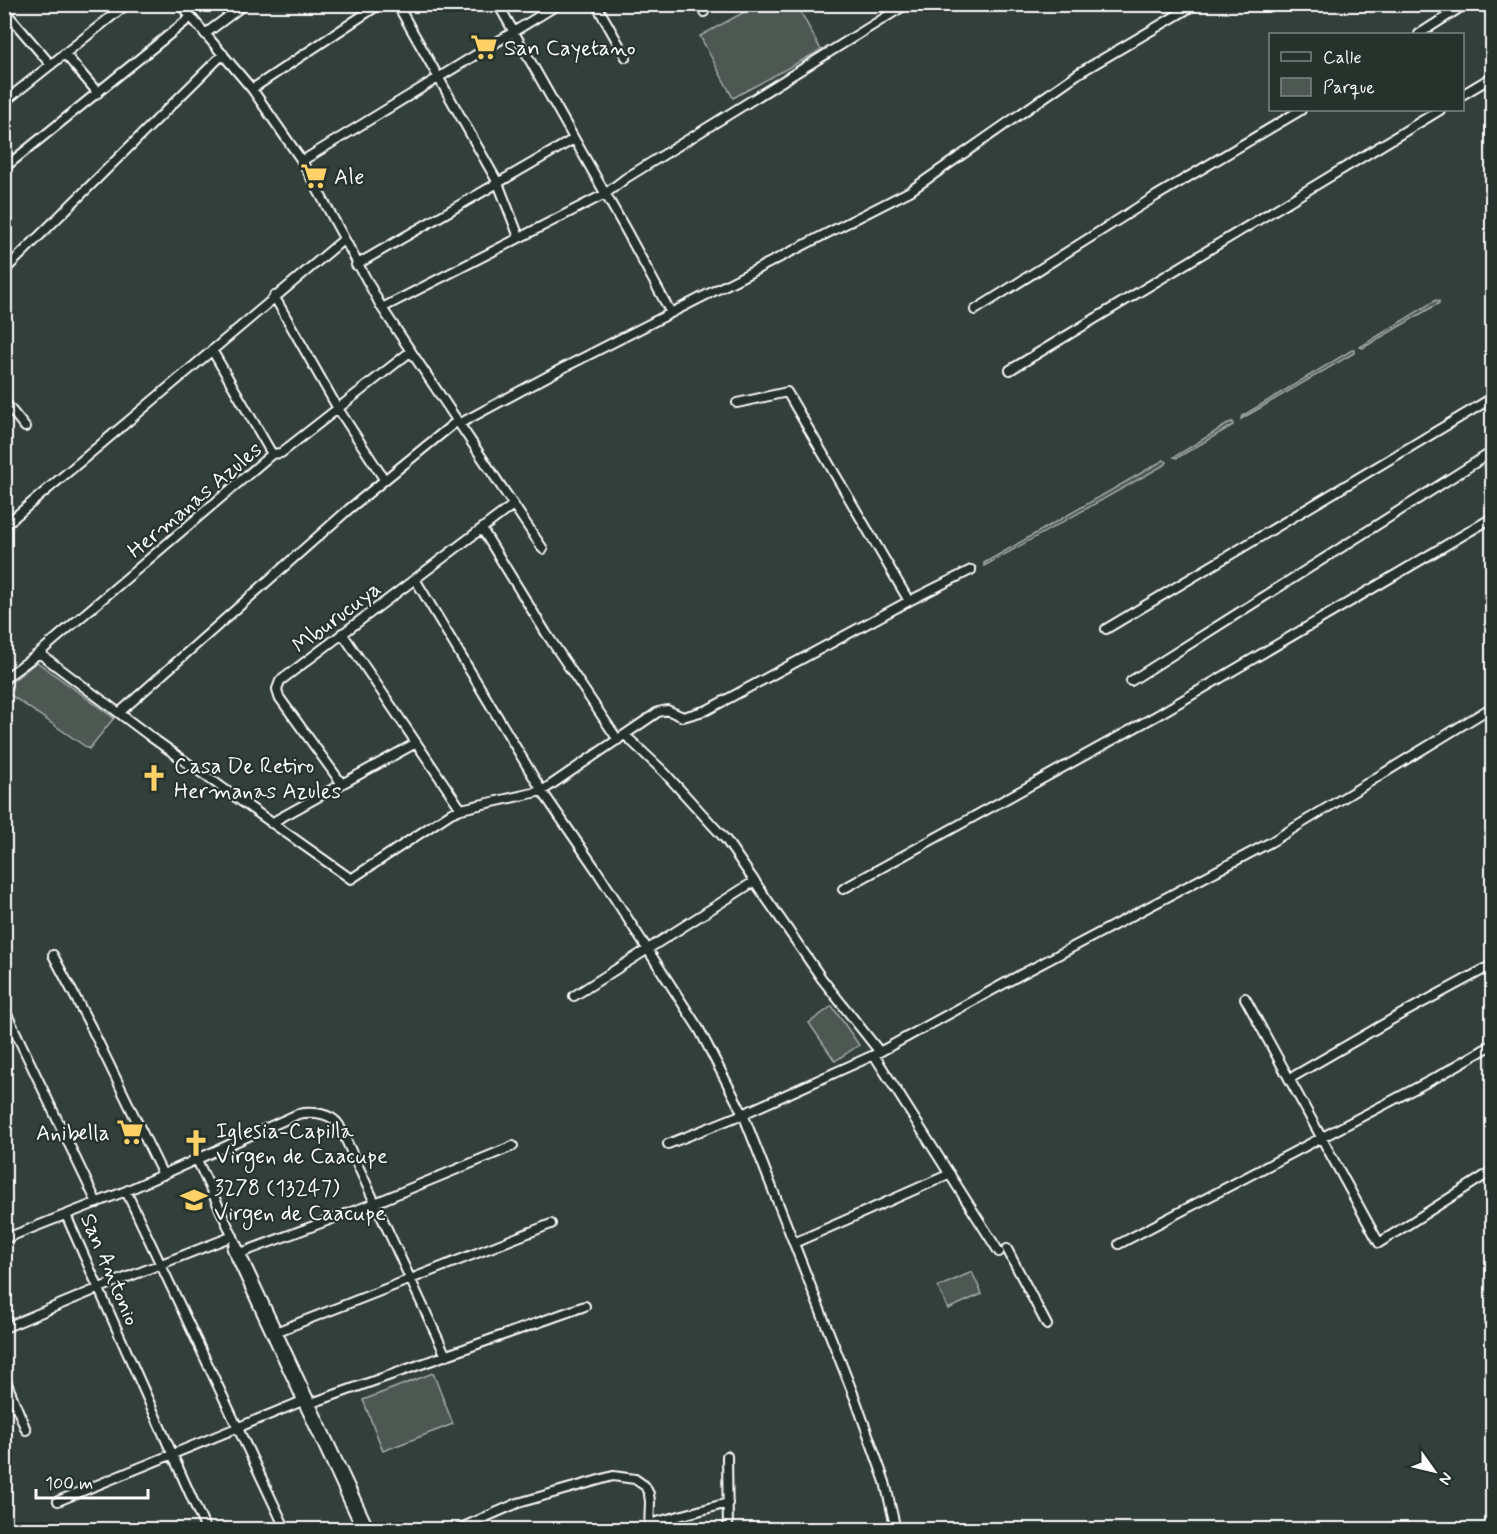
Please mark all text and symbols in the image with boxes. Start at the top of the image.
supermarket icon: San Cayetano [469,32,499,62]
legend [1269,33,1464,111]
place label: San Cayetano [504,35,636,63]
text: Calle [1323,46,1362,70]
text: Parque [1323,76,1375,100]
supermarket icon: Ale [299,161,329,191]
place label: Ale [334,164,364,192]
street label: Hermanas Azules [122,436,268,565]
street label: Mburucuya [287,575,387,660]
place label: Casa De Retiro Hermanas Azules [174,753,341,806]
church icon: Casa De Retiro Hermanas Azules [139,763,169,793]
supermarket icon: Anibella [115,1117,145,1147]
place label: Iglesia-Capilla Virgen de Caacupe [216,1118,388,1174]
place label: Anibella [36,1120,110,1148]
church icon: Iglesia-Capilla Virgen de Caacupe [181,1128,211,1158]
place label: 3278 (13247) Virgen de Caacupe [214,1175,386,1231]
school or university icon: 3278 (13247) Virgen de Caacupe [179,1185,209,1215]
street label: San Antonio [73,1210,145,1330]
north arrow [1404,1441,1464,1501]
scale bar [36,1462,148,1500]
text: N [1434,1468,1457,1489]
text: 100 m [45,1472,93,1496]

